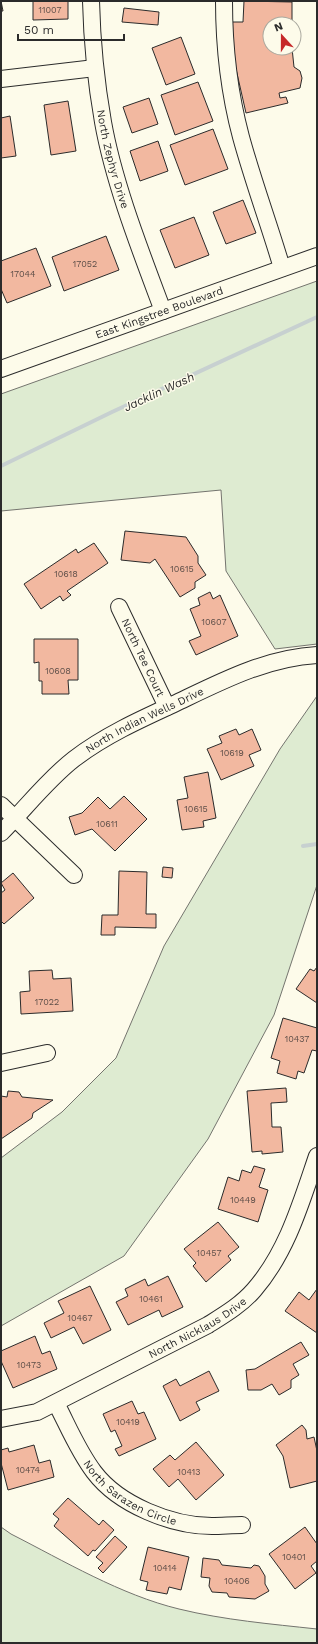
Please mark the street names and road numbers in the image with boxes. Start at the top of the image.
street label: North Zephyr Drive [94,109,131,210]
street label: East Kingstree Boulevard [94,284,225,342]
street label: North Tee Court [118,616,167,699]
street label: North Indian Wells Drive [83,685,206,756]
street label: North Nicklaus Drive [147,1295,249,1361]
street label: North Sarazen Circle [80,1458,178,1528]

